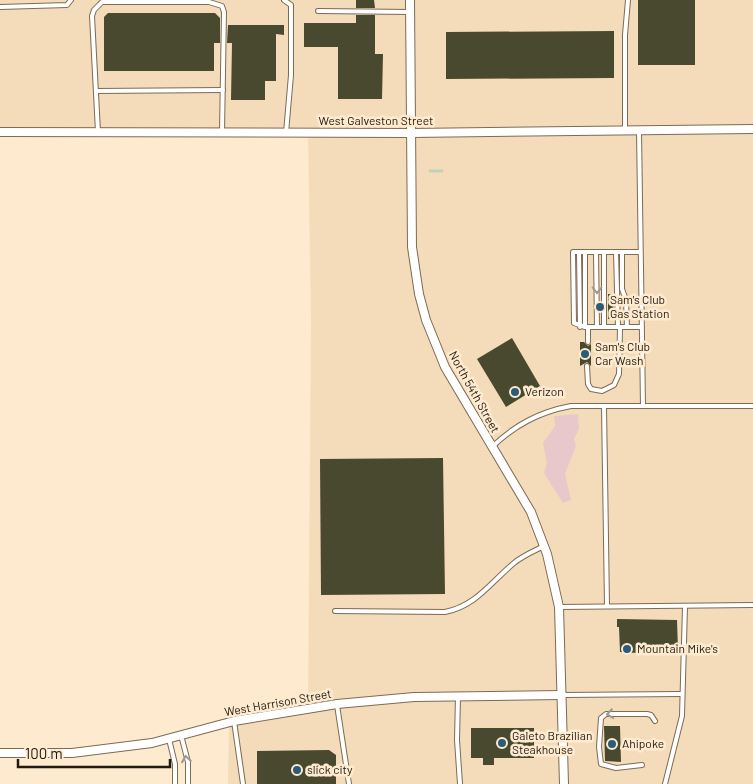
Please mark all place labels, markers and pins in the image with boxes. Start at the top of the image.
place label: Sam's Club Gas Station [610,292,669,320]
marker: Sam's Club Gas Station [594,301,606,313]
place label: Sam's Club Car Wash [595,339,650,367]
marker: Sam's Club Car Wash [579,348,591,360]
place label: Verizon [525,384,564,398]
marker: Verizon [509,386,521,398]
place label: Mountain Mike's [637,641,718,655]
marker: Mountain Mike's [621,643,633,655]
place label: Galeto Brazilian Steakhouse [512,728,592,756]
place label: Ahipoke [622,736,664,750]
marker: Galeto Brazilian Steakhouse [496,737,508,749]
marker: Ahipoke [606,738,618,750]
place label: slick city [307,762,353,776]
marker: slick city [291,764,303,776]

